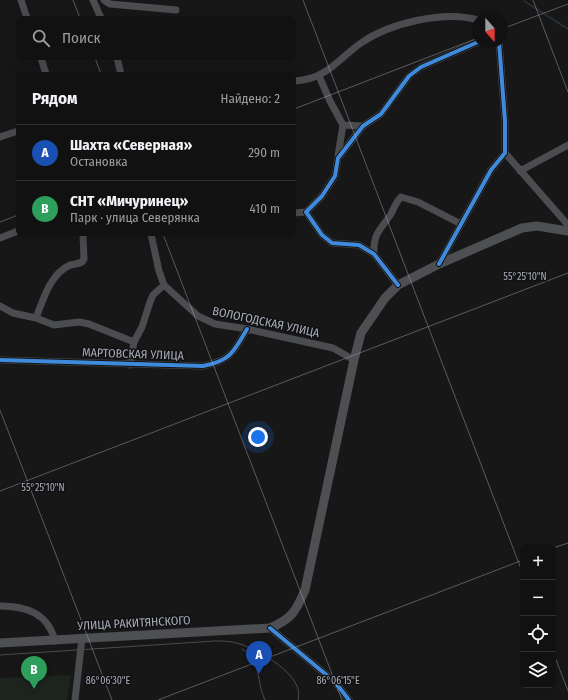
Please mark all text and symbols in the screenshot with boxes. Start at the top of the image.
north arrow [472,12,508,48]
search box [16,16,296,60]
icon: search [30,27,52,49]
text: Поиск [62,29,100,47]
text: Рядом [32,88,77,109]
text: Найдено: 2 [221,91,280,106]
text: Шахта «Северная» [70,136,192,154]
text: A [41,145,49,160]
text: 290 m [248,145,280,160]
text: Остановка [70,154,128,169]
text: СНТ «Мичуринец» [70,192,188,210]
text: B [41,201,49,216]
text: 410 m [250,201,280,216]
text: Парк · улица Северянка [70,210,200,225]
text: 55°25'10"N [503,271,547,283]
street label: ВОЛОГОДСКАЯ УЛИЦА [211,304,321,340]
street label: МАРТОВСКАЯ УЛИЦА [82,345,185,363]
your location [248,427,268,447]
text: 55°25'10"N [21,482,65,494]
map controls [520,544,556,688]
button: + [520,544,556,580]
button: − [520,580,556,616]
street label: УЛИЦА РАКИТЯНСКОГО [76,613,191,633]
button: locate [520,616,556,652]
pin: A [246,641,272,674]
button: layers [520,652,556,688]
pin: B [21,656,47,689]
text: 86°06'30"E [86,675,131,687]
text: 86°06'15"E [316,675,360,687]

